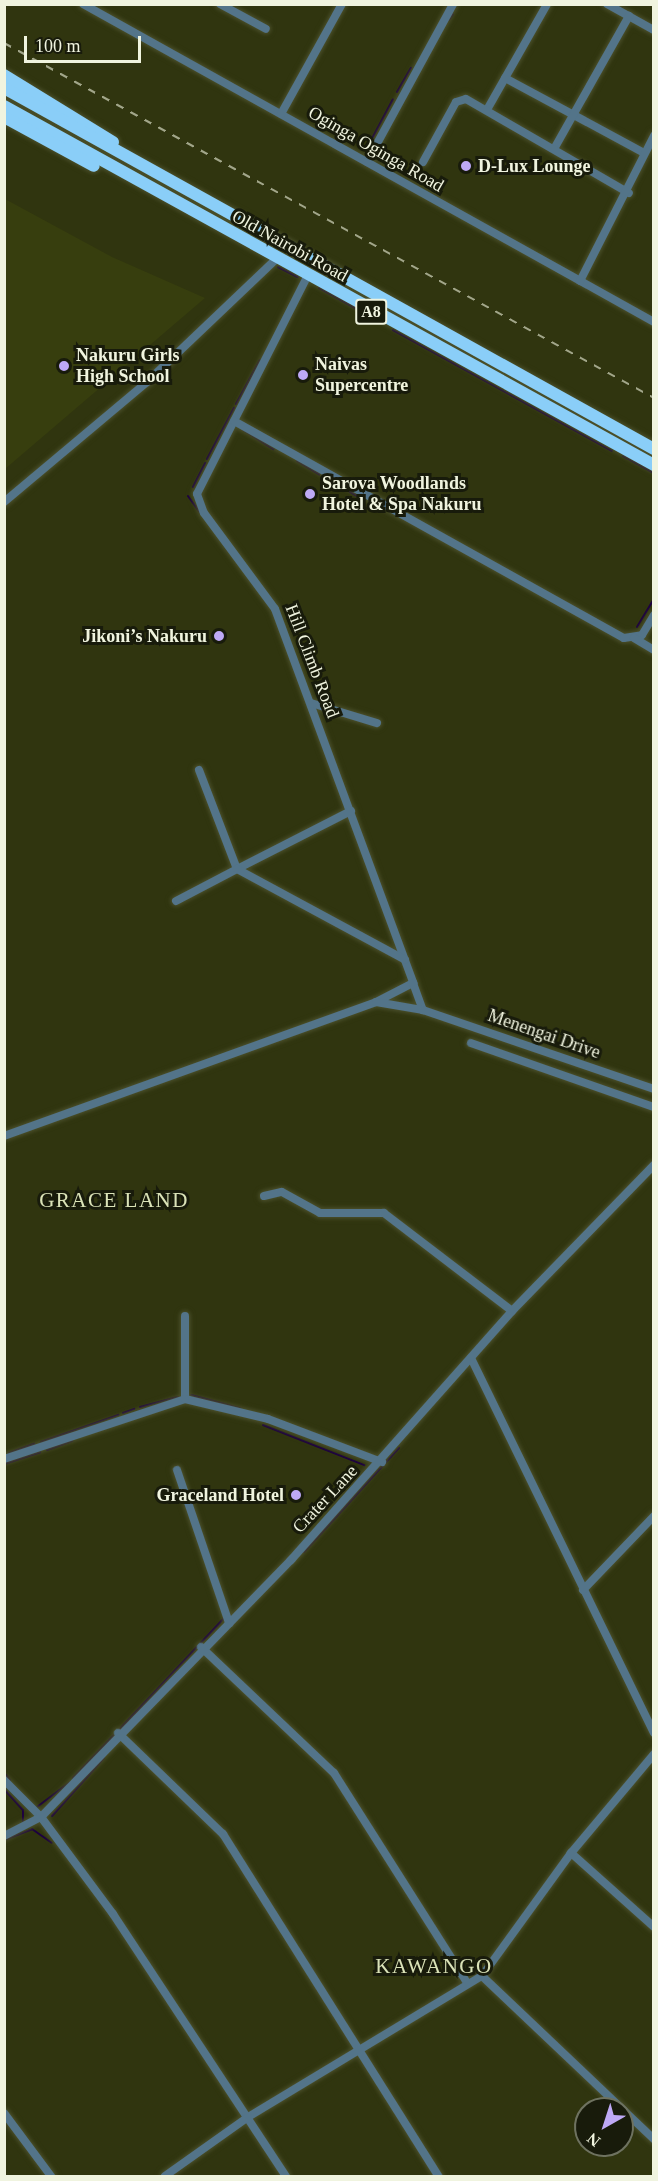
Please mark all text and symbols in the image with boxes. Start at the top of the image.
scale bar [27,24,144,62]
text: 100 m [35,36,81,56]
street label: Oginga Oginga Road [304,101,448,197]
place label: D-Lux Lounge [478,155,591,177]
marker: D-Lux Lounge [459,159,473,173]
street label: Old Nairobi Road [228,205,352,287]
road number: A8 [354,299,388,325]
place label: Nakuru Girls High School [76,345,180,388]
place label: Naivas Supercentre [315,354,408,397]
marker: Nakuru Girls High School [57,359,71,373]
marker: Naivas Supercentre [296,368,310,382]
place label: Sarova Woodlands Hotel & Spa Nakuru [322,473,482,516]
marker: Sarova Woodlands Hotel & Spa Nakuru [303,487,317,501]
street label: Hill Climb Road [280,601,344,721]
place label: Jikoni’s Nakuru [82,625,207,647]
marker: Jikoni’s Nakuru [212,629,226,643]
street label: Menengai Drive [485,1005,603,1063]
district label: GRACE LAND [39,1187,189,1213]
street label: Crater Lane [288,1460,362,1538]
place label: Graceland Hotel [157,1484,284,1506]
marker: Graceland Hotel [289,1488,303,1502]
district label: KAWANGO [375,1953,493,1979]
north arrow [574,2097,634,2157]
text: N [584,2130,603,2150]

